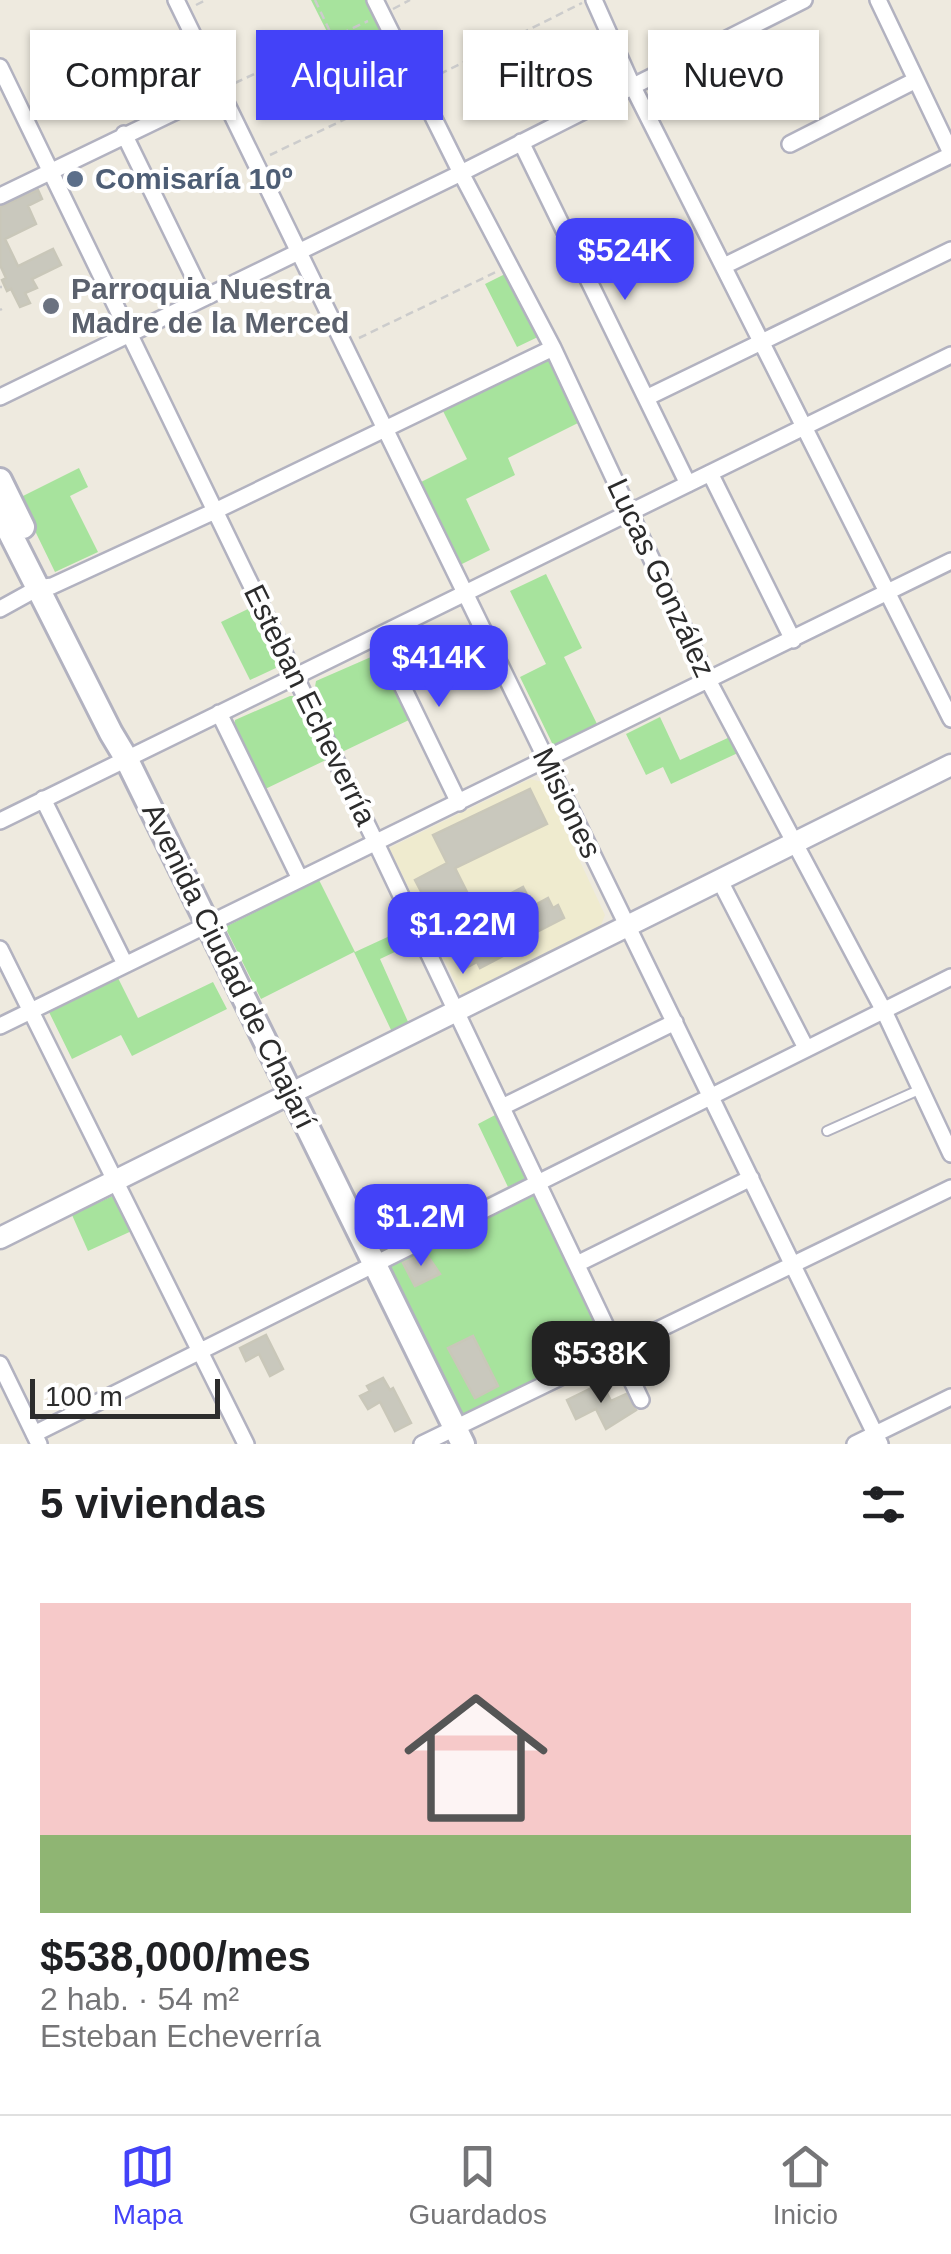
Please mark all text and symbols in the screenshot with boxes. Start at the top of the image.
chip: Comprar [30,30,236,120]
chip: Alquilar [256,30,443,120]
chip: Filtros [463,30,628,120]
chip: Nuevo [648,30,819,120]
place label: Comisaría 10º [95,162,293,195]
marker: Comisaría 10º [64,168,86,190]
pin: $524K [555,218,695,303]
text: $524K [578,232,672,268]
place label: Parroquia Nuestra Madre de la Merced [71,272,349,339]
marker: Parroquia Nuestra Madre de la Merced [40,295,62,317]
street label: Lucas González [601,473,722,682]
street label: Esteban Echeverría [238,579,383,831]
pin: $414K [369,625,509,710]
text: $414K [392,639,486,675]
street label: Misiones [527,742,608,863]
street label: Avenida Ciudad de Chajarí [136,798,323,1135]
pin: $1.22M [382,892,544,977]
text: $1.22M [410,906,516,942]
pin: $1.2M [351,1184,491,1269]
text: $1.2M [377,1198,465,1234]
pin: $538K [531,1321,671,1406]
text: $538K [554,1335,648,1371]
scale bar [30,1374,220,1418]
text: 100 m [45,1381,123,1412]
icon: filters [856,1477,911,1532]
text: 5 viviendas [40,1480,266,1527]
icon: home [386,1668,566,1848]
text: $538,000/mes [40,1933,311,1980]
text: 2 hab. · 54 m² [40,1981,239,2017]
text: Esteban Echeverría [40,2018,321,2054]
tab: Mapa [113,2139,183,2231]
tab: Guardados [409,2139,547,2231]
tab: Inicio [773,2139,838,2231]

